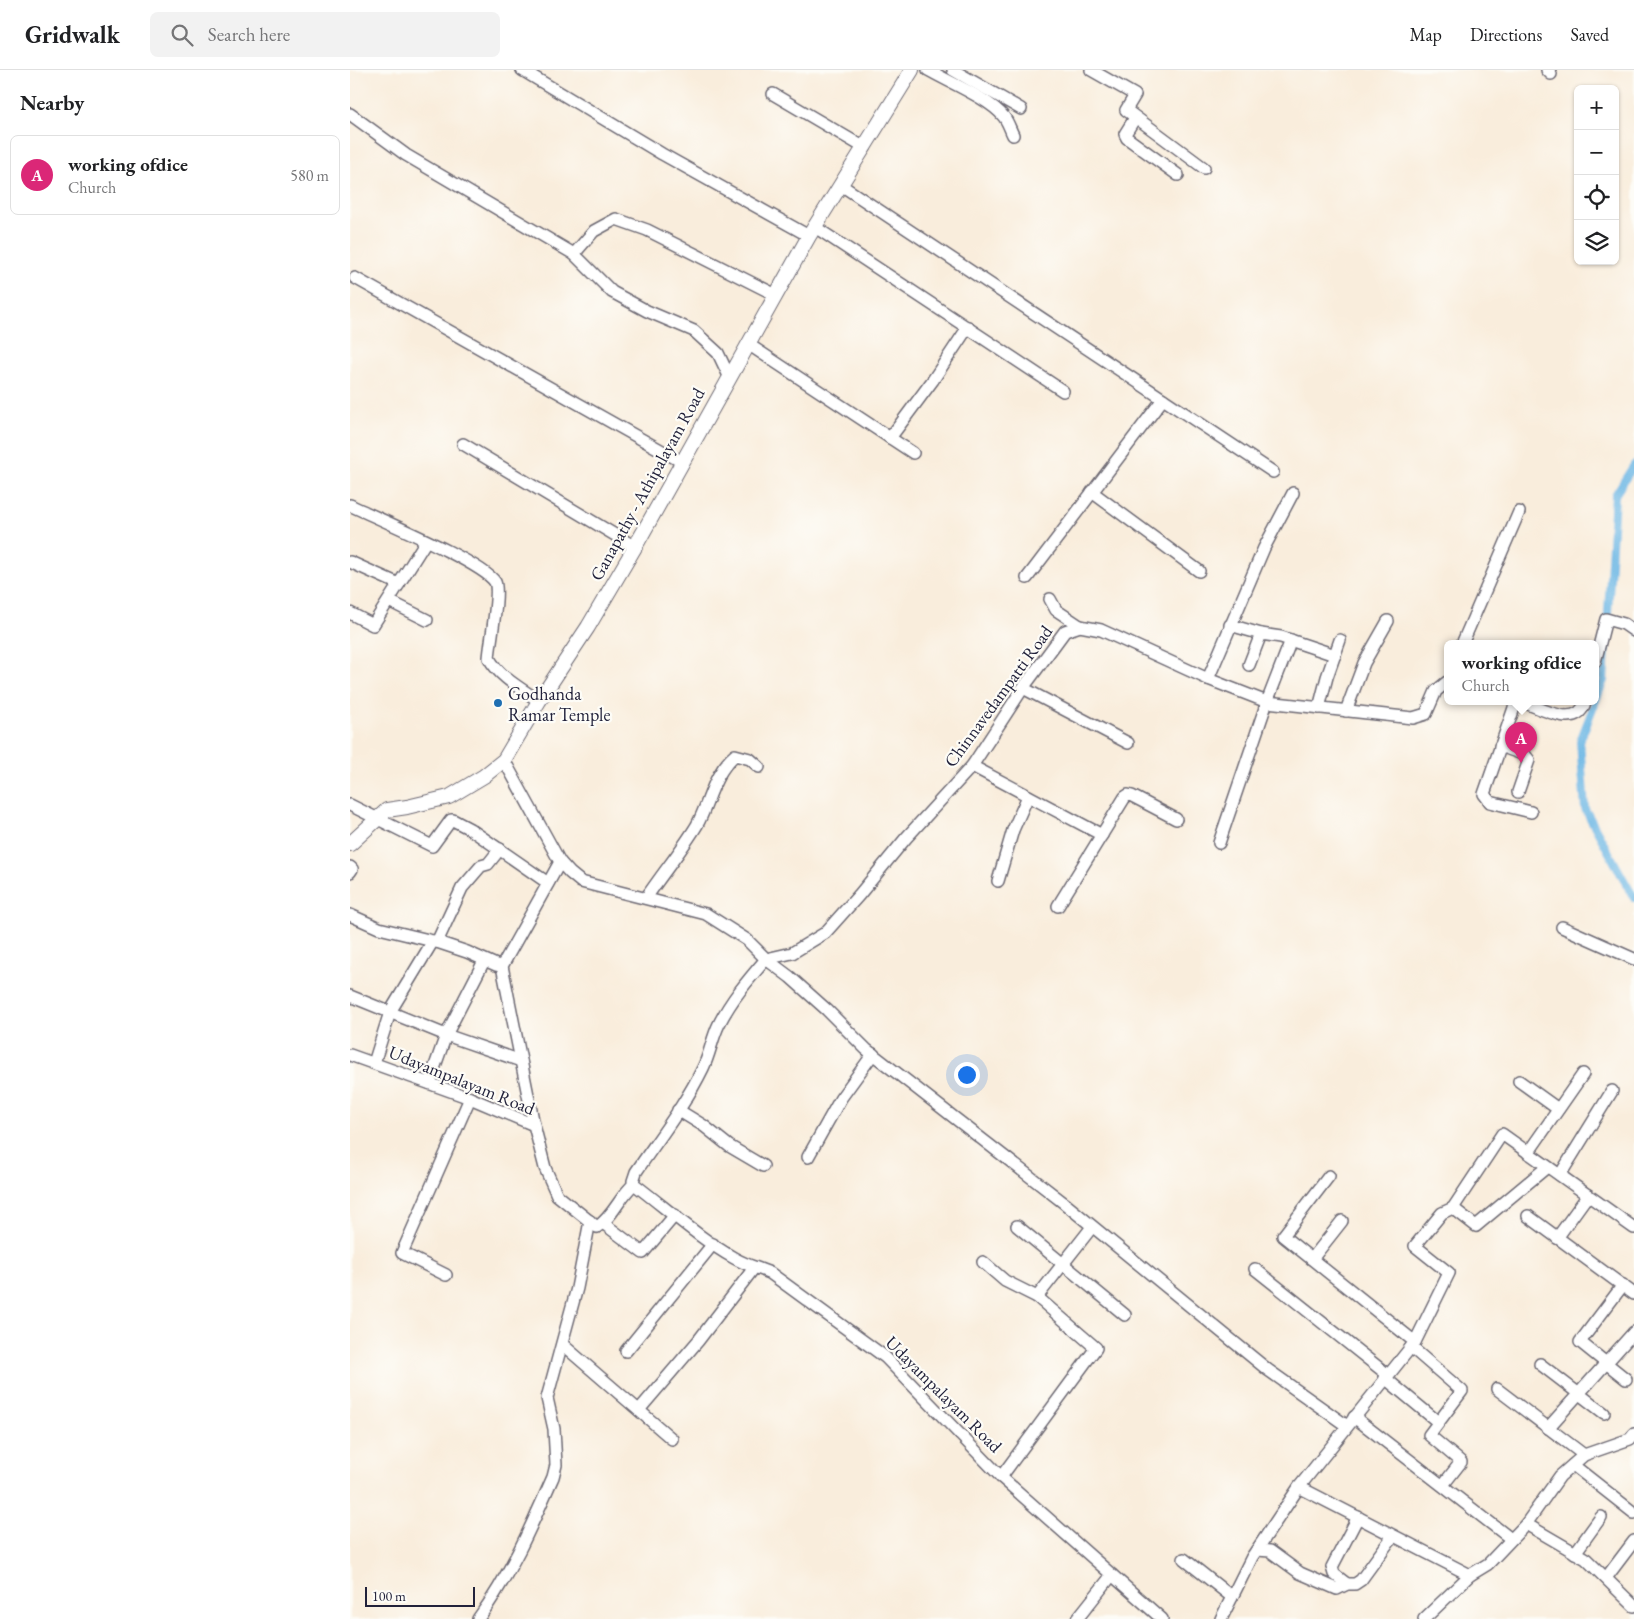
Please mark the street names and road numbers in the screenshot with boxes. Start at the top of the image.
street label: Ganapathy - Athipalayam Road [584,383,710,584]
street label: Chinnavedampatti Road [939,620,1058,772]
street label: Udayampalayam Road [385,1040,539,1120]
street label: Udayampalayam Road [881,1331,1008,1458]

